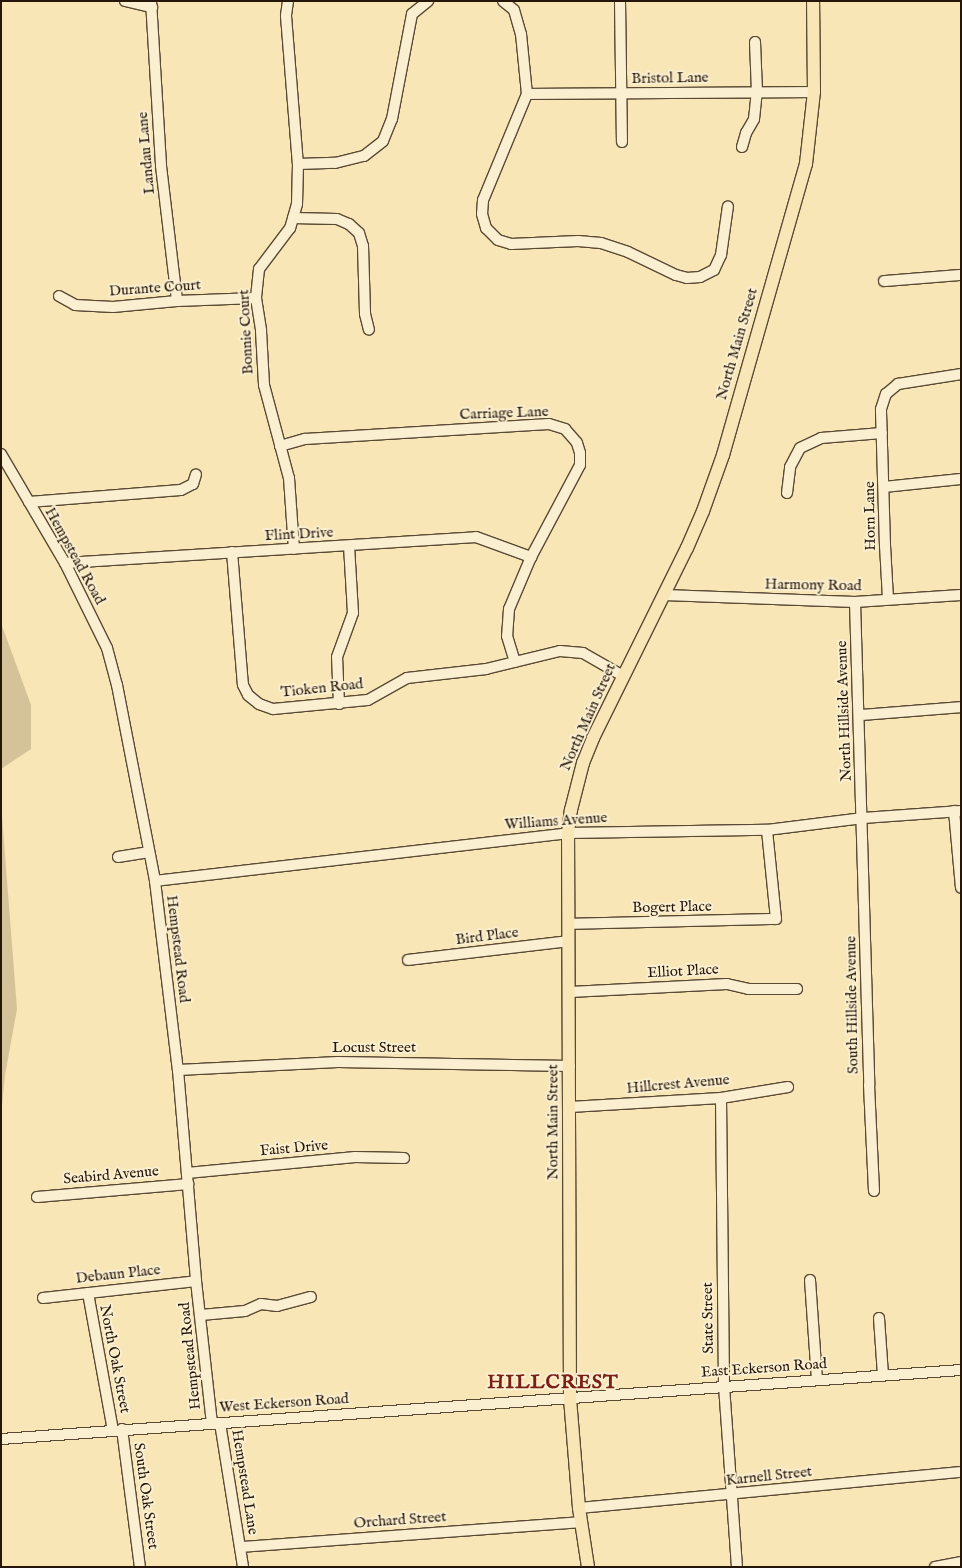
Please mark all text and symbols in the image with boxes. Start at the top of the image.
street label: Bristol Lane [631,68,709,88]
street label: Landau Lane [133,111,159,195]
street label: Durante Court [108,276,202,300]
street label: North Main Street [712,286,762,402]
street label: Bonnie Court [235,289,257,375]
street label: Carriage Lane [459,402,549,424]
street label: Horn Lane [860,481,880,551]
street label: Hempstead Road [41,504,109,608]
street label: Flint Drive [264,523,334,545]
street label: Harmony Road [764,575,862,595]
street label: North Hillside Avenue [833,640,855,782]
street label: North Main Street [556,661,620,773]
street label: Tioken Road [280,675,364,701]
street label: Williams Avenue [504,808,608,834]
street label: Hempstead Road [162,894,194,1004]
street label: Bogert Place [632,897,712,917]
street label: Bird Place [454,923,520,949]
street label: South Hillside Avenue [842,936,862,1074]
street label: Elliot Place [647,960,719,982]
street label: Locust Street [332,1039,416,1057]
street label: North Main Street [544,1064,562,1180]
street label: Hillcrest Avenue [626,1071,730,1097]
street label: Faist Drive [259,1136,329,1160]
street label: Seabird Avenue [63,1162,159,1188]
street label: Debaun Place [75,1261,161,1287]
street label: State Street [698,1282,718,1354]
street label: Hempstead Road [175,1301,205,1411]
street label: North Oak Street [96,1303,134,1415]
street label: East Eckerson Road [700,1355,828,1381]
district label: HILLCREST [486,1370,620,1394]
street label: West Eckerson Road [219,1389,349,1417]
street label: Hempstead Lane [228,1428,262,1536]
street label: South Oak Street [130,1442,162,1550]
street label: Karnell Street [725,1463,813,1489]
street label: Orchard Street [353,1508,447,1532]

